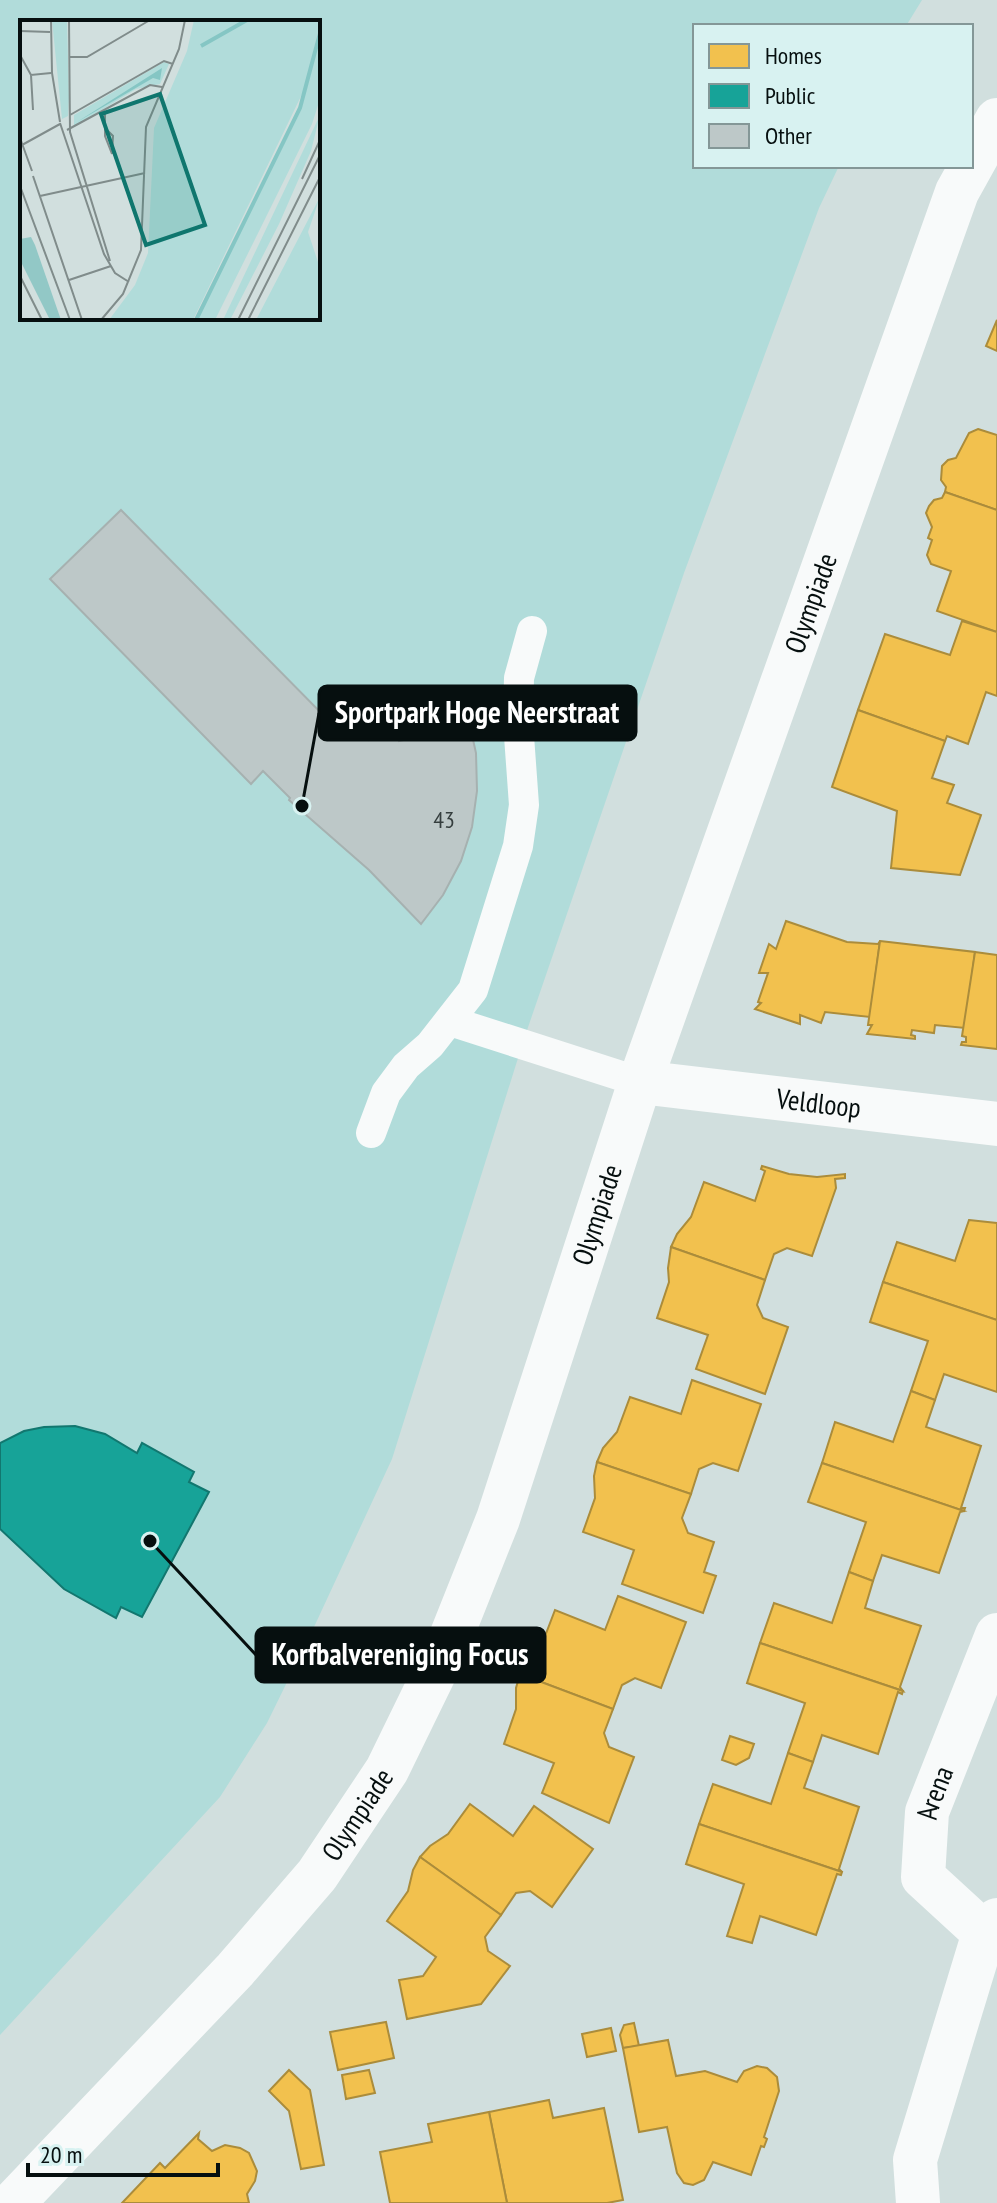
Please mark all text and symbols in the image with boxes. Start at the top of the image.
inset map [20,20,320,320]
legend [693,24,973,168]
text: Homes [765,40,822,71]
text: Public [765,80,816,111]
text: Other [765,120,812,151]
street label: Olympiade [775,548,845,658]
callout: Sportpark Hoge Neerstraat [319,686,636,740]
text: Sportpark Hoge Neerstraat [335,692,619,731]
house number: 43 [433,804,455,835]
street label: Veldloop [774,1079,863,1126]
street label: Olympiade [563,1160,630,1270]
callout: Korfbalvereniging Focus [256,1628,545,1682]
text: Korfbalvereniging Focus [271,1634,529,1673]
street label: Arena [908,1760,961,1821]
street label: Olympiade [313,1761,401,1868]
scale bar [28,2127,218,2177]
text: 20 m [40,2139,82,2170]

